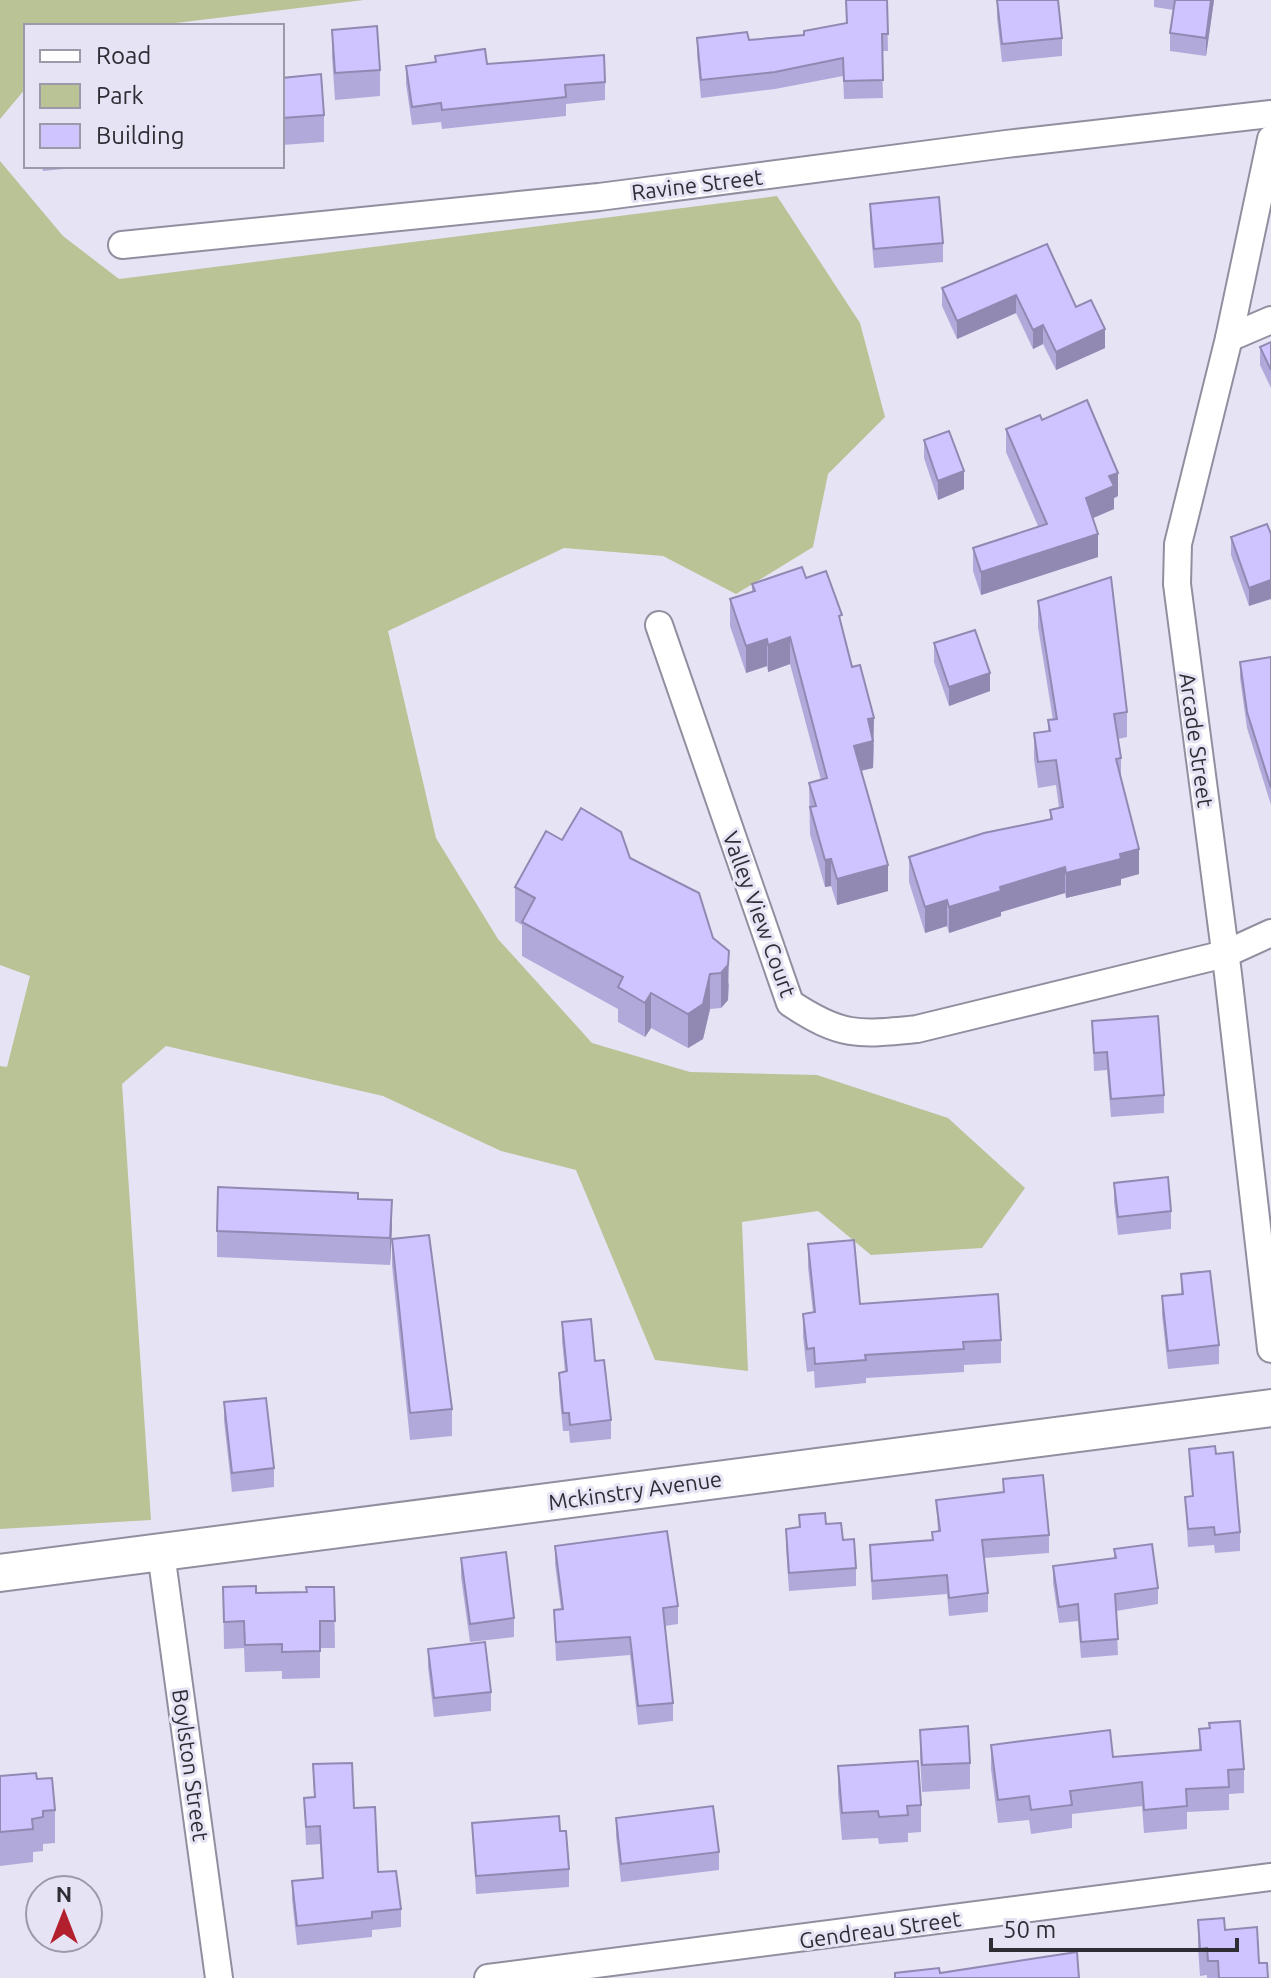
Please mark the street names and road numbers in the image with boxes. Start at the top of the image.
street label: Ravine Street [630,163,764,204]
street label: Arcade Street [1175,671,1219,809]
street label: Valley View Court [718,828,802,1001]
street label: Mckinstry Avenue [547,1465,723,1515]
street label: Boylston Street [168,1687,214,1843]
street label: Gendreau Street [798,1905,963,1953]

